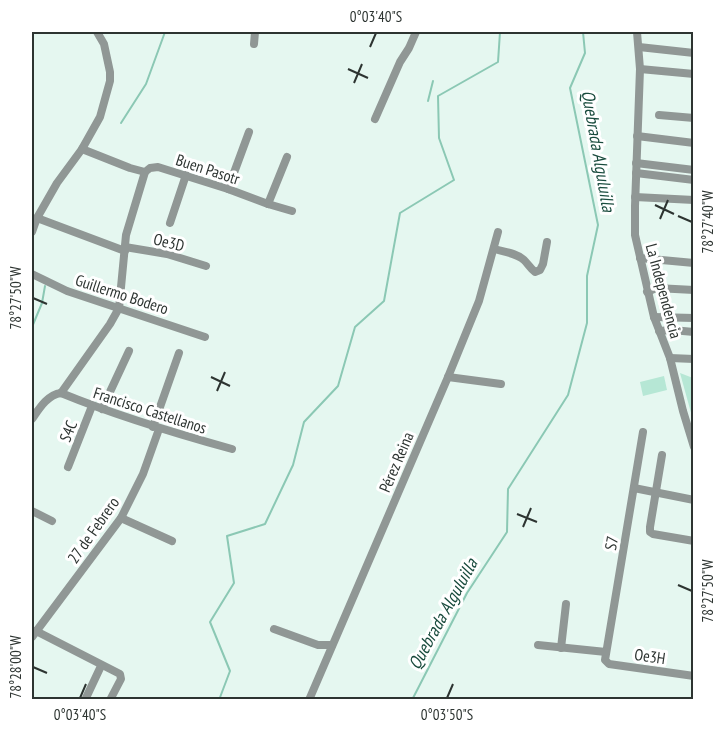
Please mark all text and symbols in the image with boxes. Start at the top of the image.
text: 0°03'40"S [350,7,402,26]
water label: Quebrada Alguluilla [576,88,621,214]
street label: Buen Pasotr [174,149,243,189]
text: 78°27'40"W [698,190,717,254]
street label: Oe3D [152,229,186,255]
street label: La Independencia [642,241,686,341]
text: 78°27'50"W [6,266,25,330]
street label: Guillermo Bodero [73,270,171,318]
street label: Francisco Castellanos [91,382,209,438]
street label: S4C [55,417,81,445]
street label: Pérez Reina [374,429,418,495]
street label: 27 de Febrero [63,493,123,567]
street label: S7 [600,534,622,552]
water label: Quebrada Alguluilla [403,554,483,673]
text: 78°27'50"W [698,559,717,623]
text: 78°28'00"W [6,635,25,699]
street label: Oe3H [633,644,667,668]
text: 0°03'40"S [54,705,106,724]
text: 0°03'50"S [421,705,473,724]

